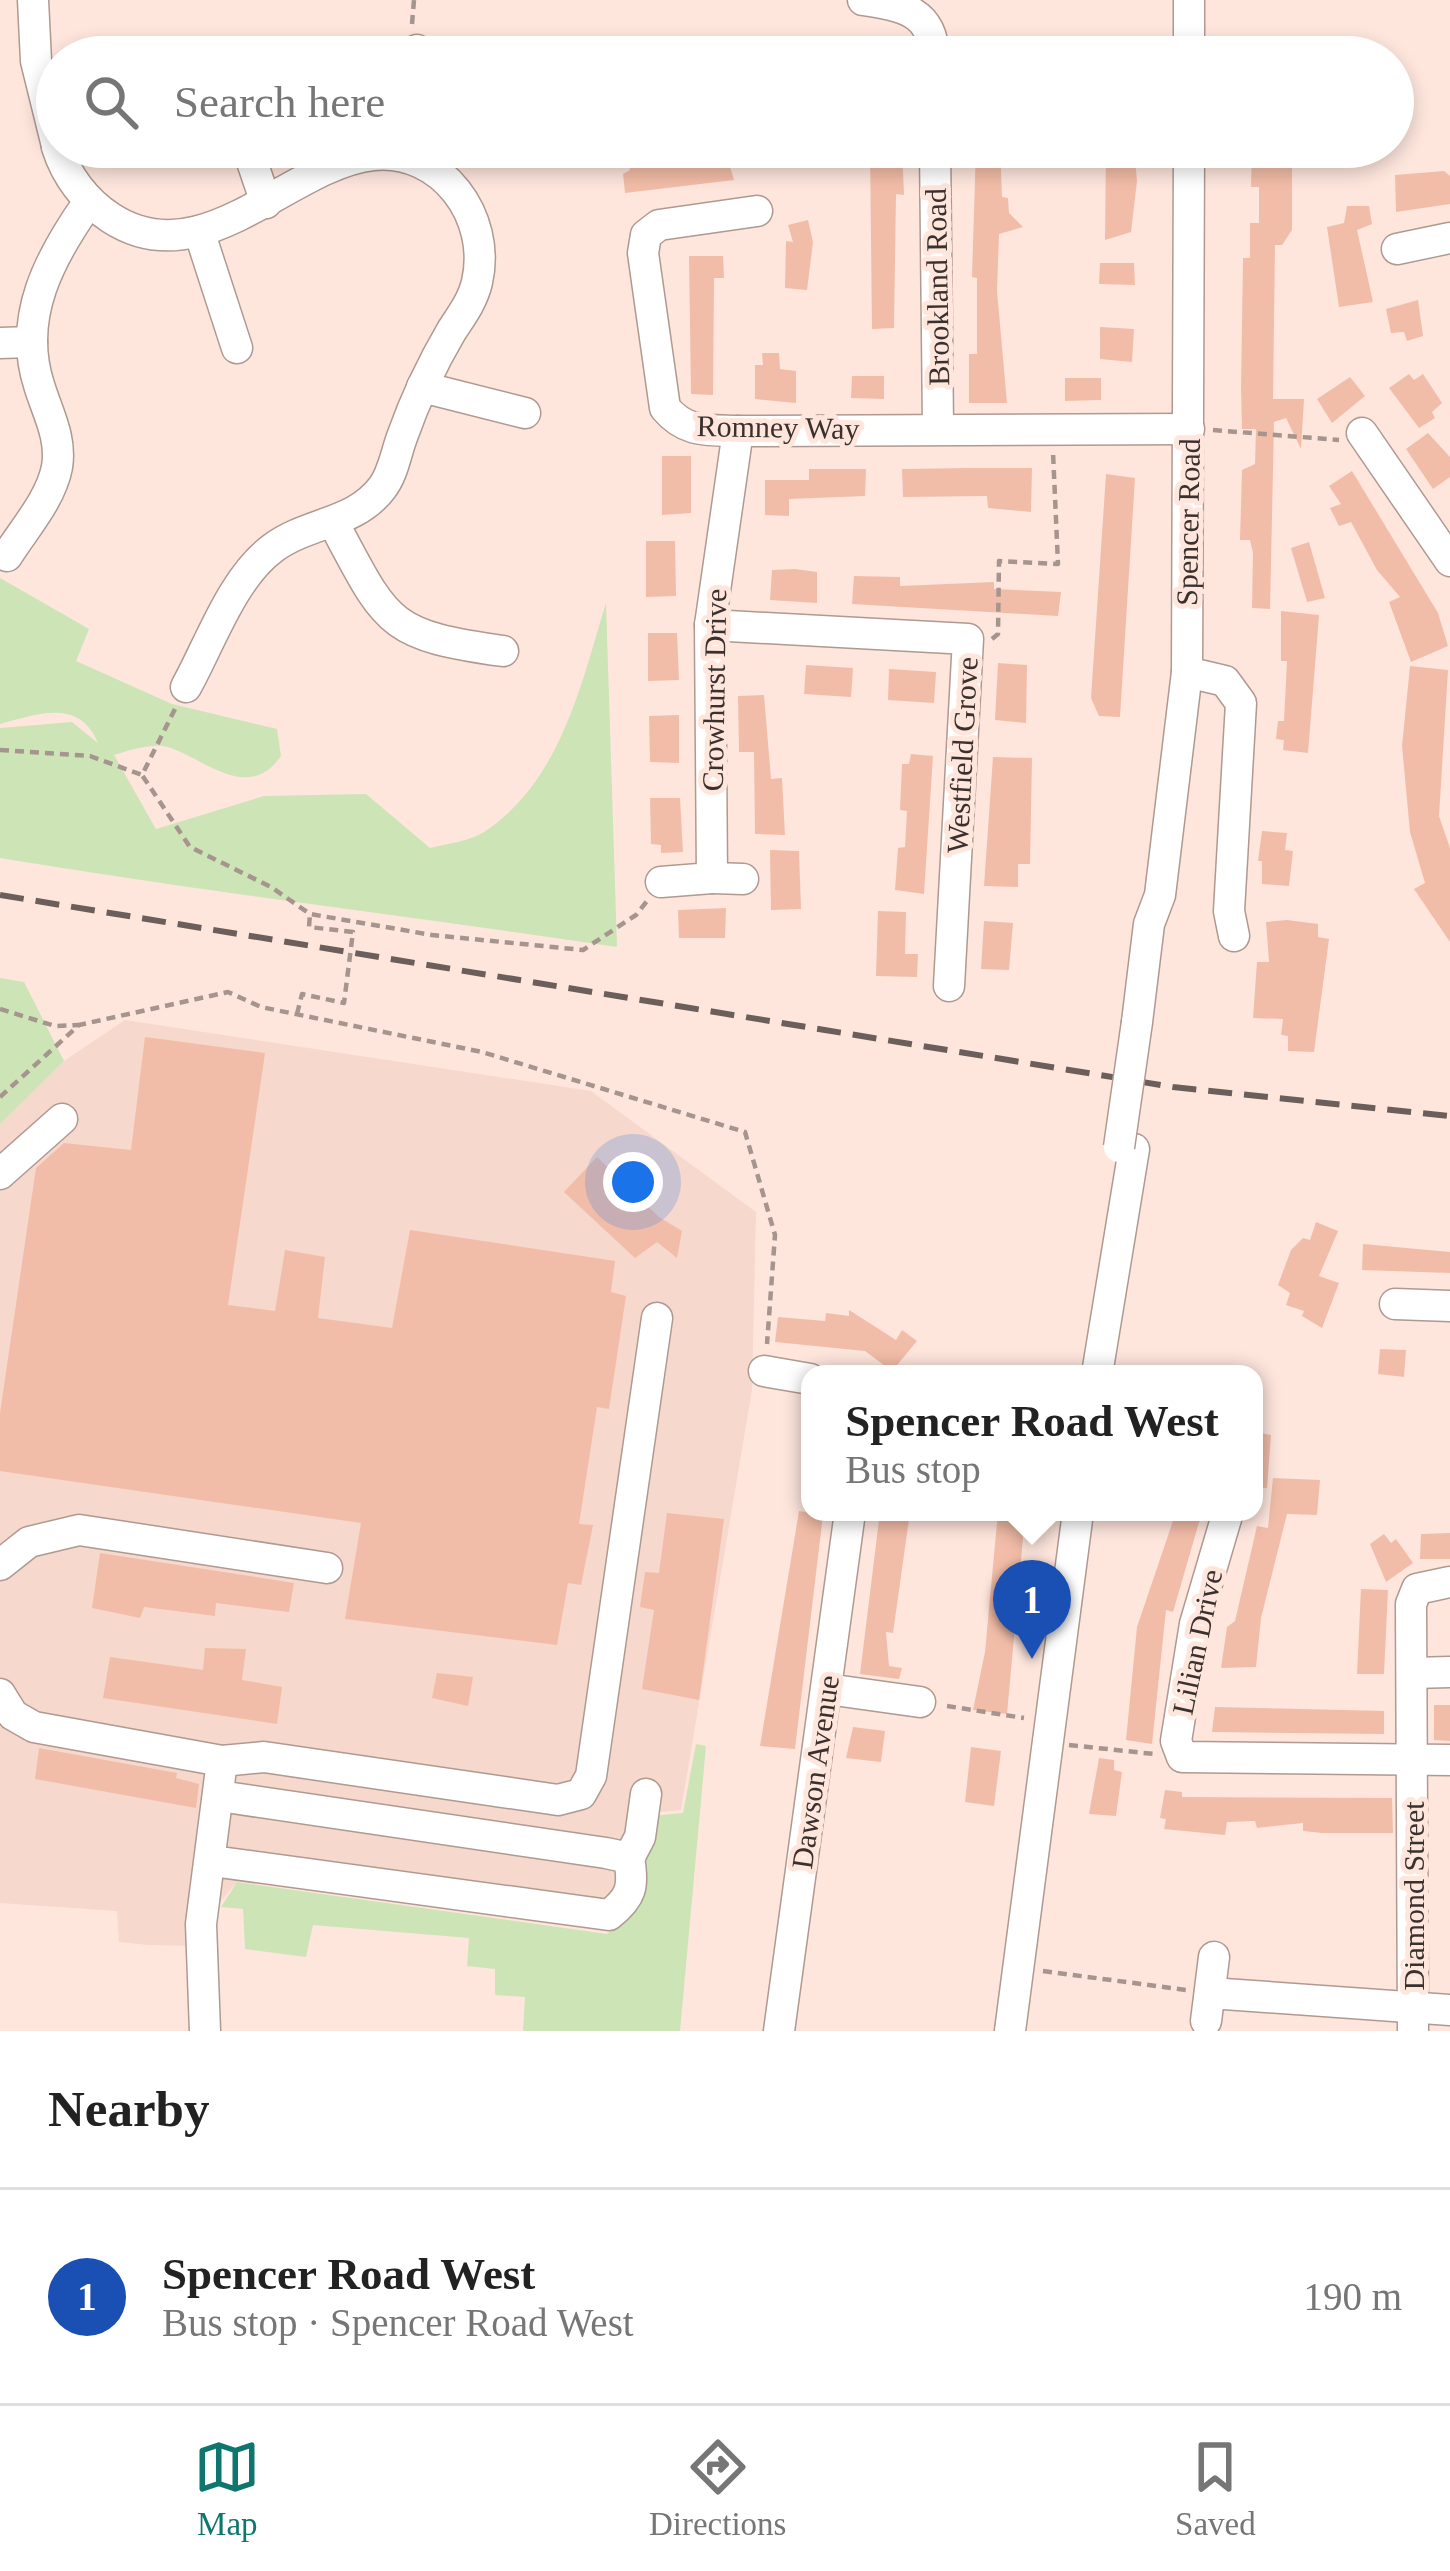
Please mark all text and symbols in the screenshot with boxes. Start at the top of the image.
search box [36,36,1414,168]
icon: search [78,69,144,135]
text: Search here [174,77,385,127]
street label: Brookland Road [919,188,955,386]
street label: Romney Way [696,409,860,445]
street label: Spencer Road [1170,438,1206,606]
street label: Crowhurst Drive [696,588,732,792]
street label: Westfield Grove [940,656,984,854]
your location [603,1152,663,1212]
popup [801,1365,1263,1521]
text: Spencer Road West [845,1396,1219,1446]
text: Bus stop [845,1448,981,1491]
pin: 1 [993,1560,1071,1659]
street label: Lilian Drive [1166,1566,1228,1718]
street label: Dawson Avenue [785,1673,845,1871]
street label: Diamond Street [1397,1801,1430,1991]
text: Nearby [48,2081,209,2137]
text: Spencer Road West [162,2249,535,2299]
text: 1 [77,2275,97,2318]
text: 190 m [1303,2275,1402,2318]
text: Bus stop · Spencer Road West [162,2301,634,2344]
tab: Map [194,2434,260,2543]
tab: Directions [649,2434,786,2543]
tab: Saved [1175,2434,1256,2543]

